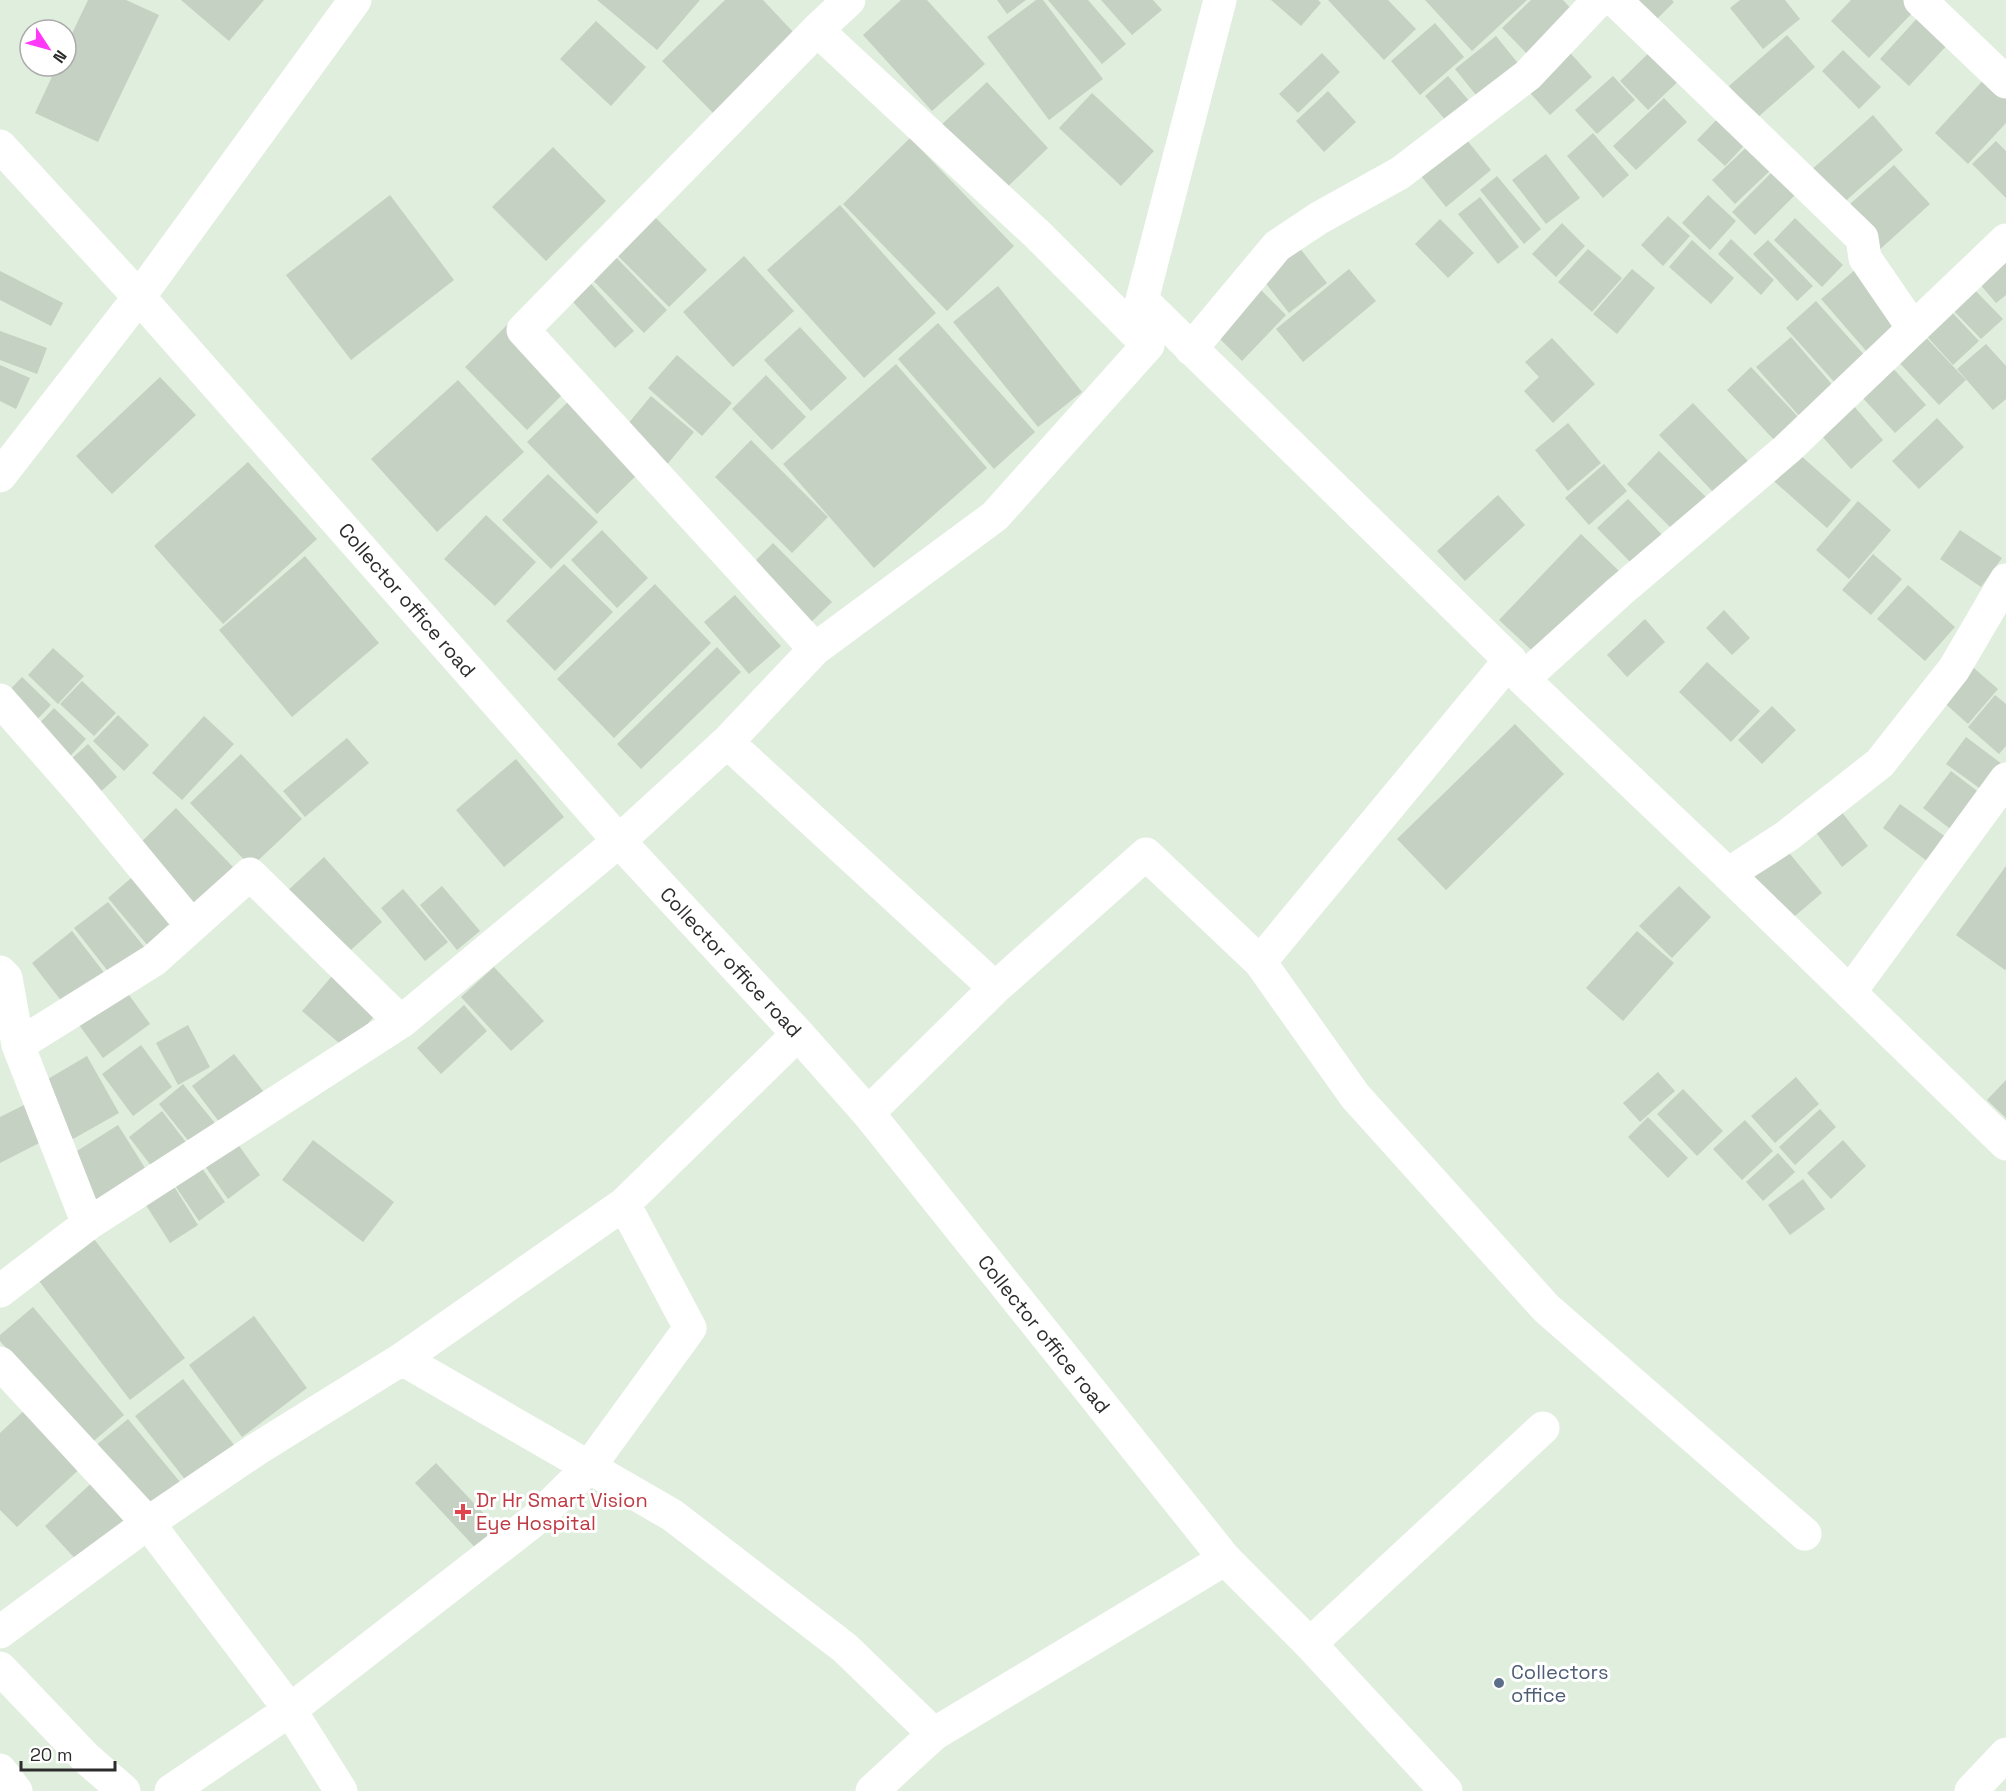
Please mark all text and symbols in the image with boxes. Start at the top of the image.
north arrow [18,18,78,78]
text: N [48,46,71,67]
street label: Collector office road [333,517,481,683]
street label: Collector office road [654,881,808,1043]
street label: Collector office road [972,1249,1116,1419]
place label: Dr Hr Smart Vision Eye Hospital [476,1487,648,1536]
marker: Dr Hr Smart Vision Eye Hospital [454,1503,472,1521]
place label: Collectors office [1511,1659,1609,1708]
marker: Collectors office [1492,1676,1506,1690]
scale bar [21,1734,116,1772]
text: 20 m [30,1743,73,1766]

